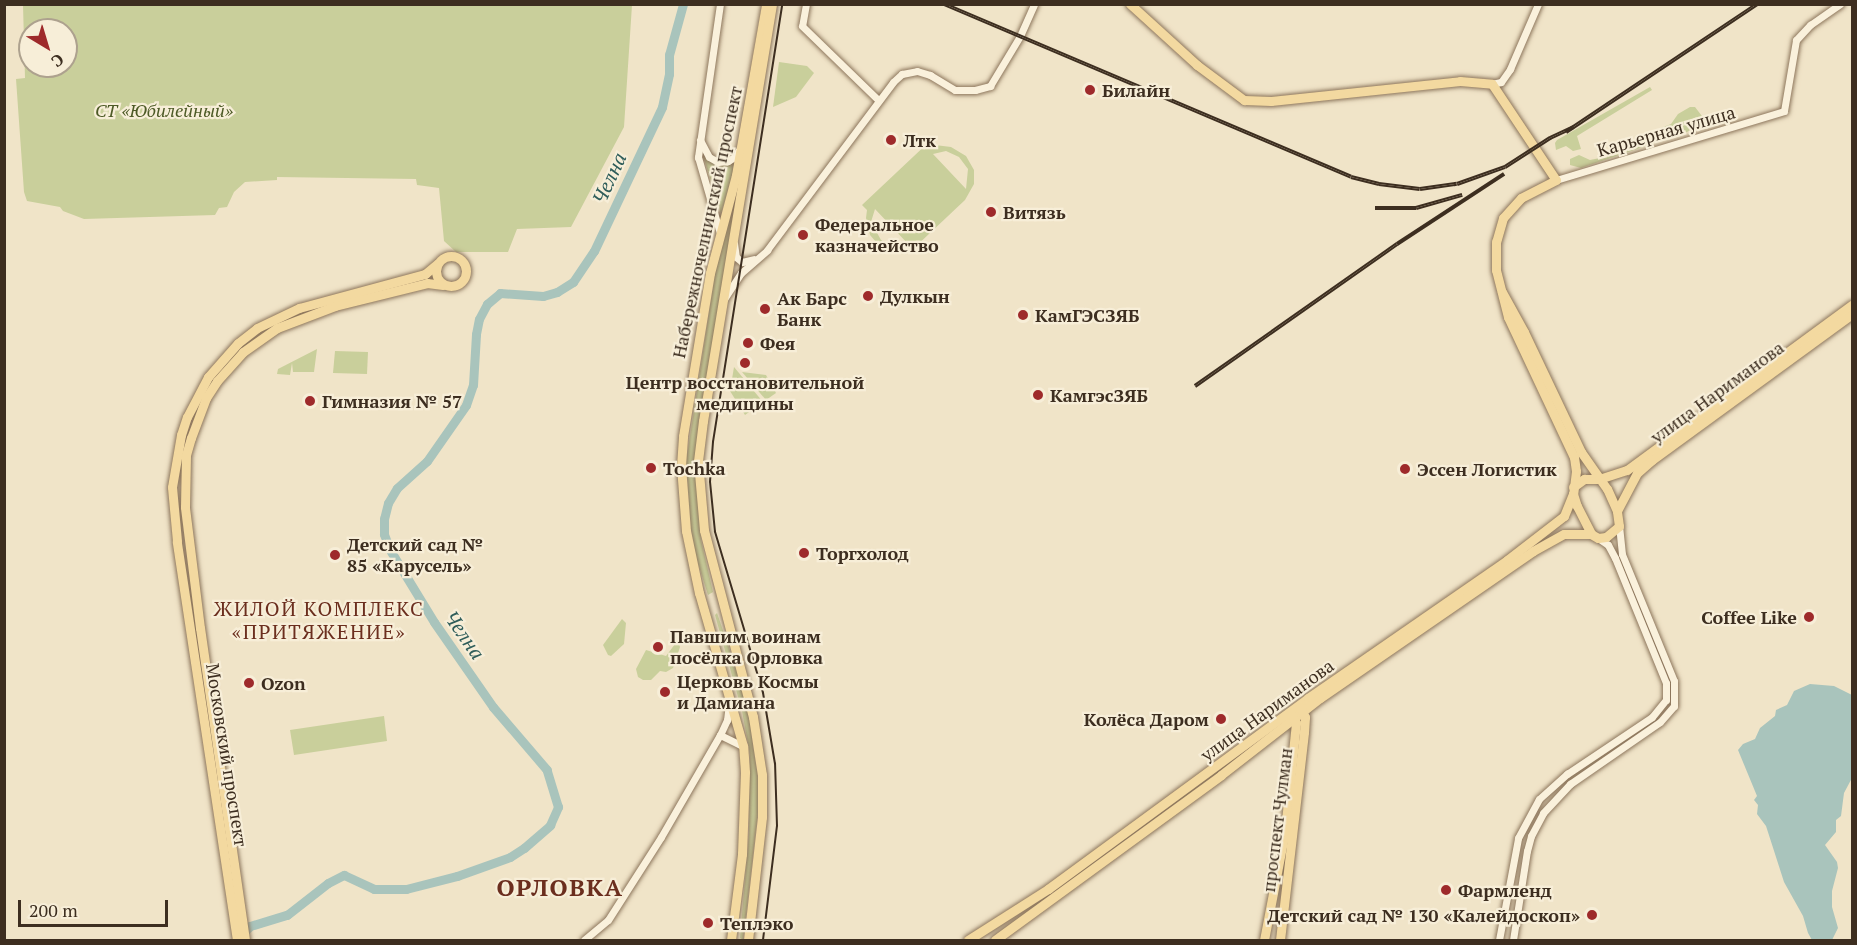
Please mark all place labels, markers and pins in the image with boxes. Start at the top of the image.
place label: Билайн [1102,79,1170,101]
marker: Билайн [1083,83,1097,97]
place label: Лтк [903,129,936,151]
marker: Лтк [884,133,898,147]
place label: Витязь [1003,201,1066,223]
marker: Витязь [984,205,998,219]
place label: Федеральное казначейство [815,214,939,256]
marker: Федеральное казначейство [796,228,810,242]
place label: Дулкын [880,285,950,307]
place label: Ак Барс Банк [777,288,847,330]
marker: Дулкын [861,289,875,303]
marker: Ак Барс Банк [758,302,772,316]
place label: КамГЭСЗЯБ [1035,304,1139,326]
marker: КамГЭСЗЯБ [1016,308,1030,322]
place label: Фея [760,332,795,354]
marker: Фея [741,336,755,350]
marker: Центр восстановительной медицины [738,356,752,370]
place label: Центр восстановительной медицины [626,372,864,415]
place label: КамгэсЗЯБ [1050,384,1148,406]
marker: КамгэсЗЯБ [1031,388,1045,402]
place label: Гимназия № 57 [322,390,462,412]
marker: Гимназия № 57 [303,394,317,408]
place label: Tochka [663,457,725,479]
place label: Эссен Логистик [1417,458,1557,480]
marker: Tochka [644,461,658,475]
marker: Эссен Логистик [1398,462,1412,476]
place label: Детский сад № 85 «Карусель» [347,534,483,576]
place label: Торгхолод [816,542,909,564]
marker: Торгхолод [797,546,811,560]
marker: Детский сад № 85 «Карусель» [328,548,342,562]
place label: Coffee Like [1701,606,1797,628]
marker: Coffee Like [1802,610,1816,624]
place label: Павшим воинам посёлка Орловка [670,626,823,668]
marker: Павшим воинам посёлка Орловка [651,640,665,654]
place label: Церковь Космы и Дамиана [677,671,819,714]
place label: Ozon [261,672,306,694]
marker: Ozon [242,676,256,690]
marker: Церковь Космы и Дамиана [658,685,672,699]
place label: Колёса Даром [1084,708,1209,730]
marker: Колёса Даром [1214,712,1228,726]
place label: Фармленд [1458,879,1552,901]
marker: Фармленд [1439,883,1453,897]
place label: Детский сад № 130 «Калейдоскоп» [1267,904,1580,926]
marker: Детский сад № 130 «Калейдоскоп» [1585,908,1599,922]
place label: Теплэко [720,912,793,934]
marker: Теплэко [701,916,715,930]

